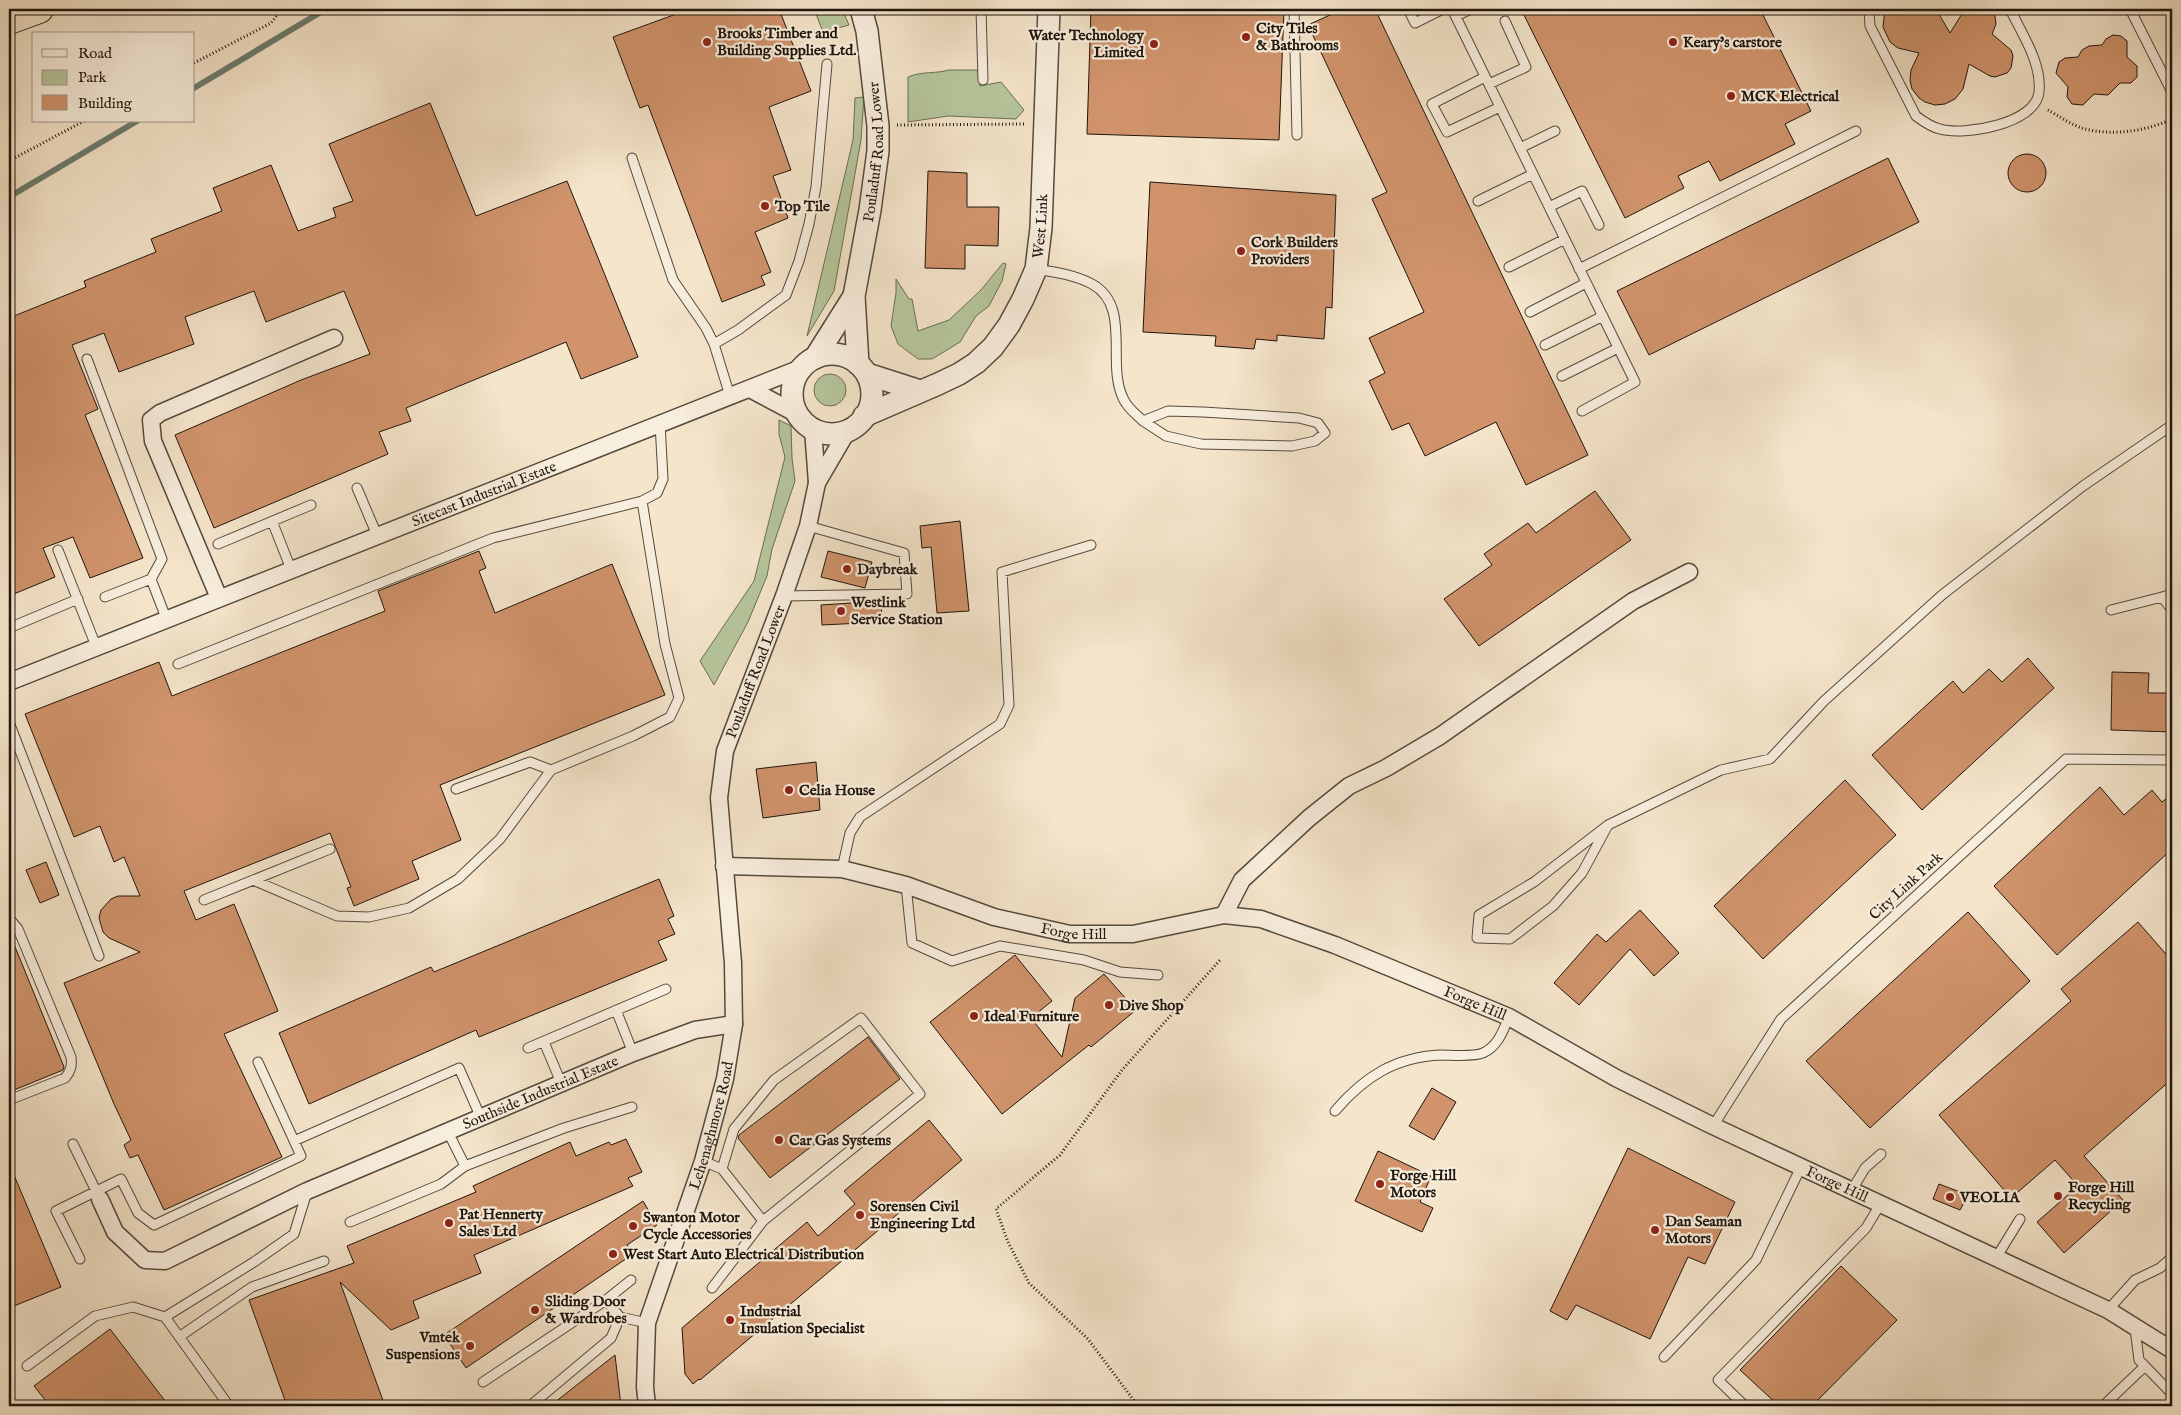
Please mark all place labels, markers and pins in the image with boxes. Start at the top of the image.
place label: City Tiles & Bathrooms [1256,19,1339,55]
place label: Brooks Timber and Building Supplies Ltd. [717,24,857,60]
place label: Water Technology Limited [1027,26,1145,62]
marker: City Tiles & Bathrooms [1240,31,1252,43]
place label: Keary's carstore [1683,33,1782,52]
marker: Brooks Timber and Building Supplies Ltd. [701,36,713,48]
marker: Keary's carstore [1667,36,1679,48]
marker: Water Technology Limited [1148,38,1160,50]
place label: MCK Electrical [1741,87,1840,106]
marker: MCK Electrical [1725,90,1737,102]
place label: Top Tile [774,197,830,216]
marker: Top Tile [759,200,771,212]
place label: Cork Builders Providers [1251,233,1339,269]
marker: Cork Builders Providers [1235,245,1247,257]
place label: Daybreak [857,560,919,579]
marker: Daybreak [841,563,853,575]
place label: Westlink Service Station [850,593,943,629]
marker: Westlink Service Station [835,605,847,617]
place label: Celia House [799,781,875,800]
marker: Celia House [783,784,795,796]
place label: Dive Shop [1119,996,1184,1015]
marker: Dive Shop [1103,999,1115,1011]
place label: Ideal Furniture [984,1007,1079,1026]
marker: Ideal Furniture [968,1010,980,1022]
place label: Car Gas Systems [789,1131,892,1150]
marker: Car Gas Systems [773,1134,785,1146]
place label: Forge Hill Motors [1390,1166,1457,1202]
marker: Forge Hill Motors [1374,1178,1386,1190]
place label: Forge Hill Recycling [2068,1178,2135,1214]
place label: VEOLIA [1959,1188,2021,1207]
marker: Forge Hill Recycling [2052,1190,2064,1202]
marker: VEOLIA [1944,1191,1956,1203]
place label: Sorensen Civil Engineering Ltd [870,1197,976,1233]
place label: Pat Hennerty Sales Ltd [459,1205,544,1241]
place label: Swanton Motor Cycle Accessories [643,1208,752,1244]
marker: Sorensen Civil Engineering Ltd [854,1209,866,1221]
place label: Dan Seaman Motors [1665,1212,1742,1248]
marker: Pat Hennerty Sales Ltd [443,1217,455,1229]
marker: Swanton Motor Cycle Accessories [627,1220,639,1232]
marker: Dan Seaman Motors [1649,1224,1661,1236]
place label: West Start Auto Electrical Distribution [622,1245,864,1264]
marker: West Start Auto Electrical Distribution [607,1248,619,1260]
place label: Sliding Door & Wardrobes [545,1292,627,1328]
place label: Industrial Insulation Specialist [740,1302,866,1338]
marker: Sliding Door & Wardrobes [529,1304,541,1316]
marker: Industrial Insulation Specialist [724,1314,736,1326]
place label: Vmtek Suspensions [386,1328,461,1364]
marker: Vmtek Suspensions [464,1340,476,1352]

